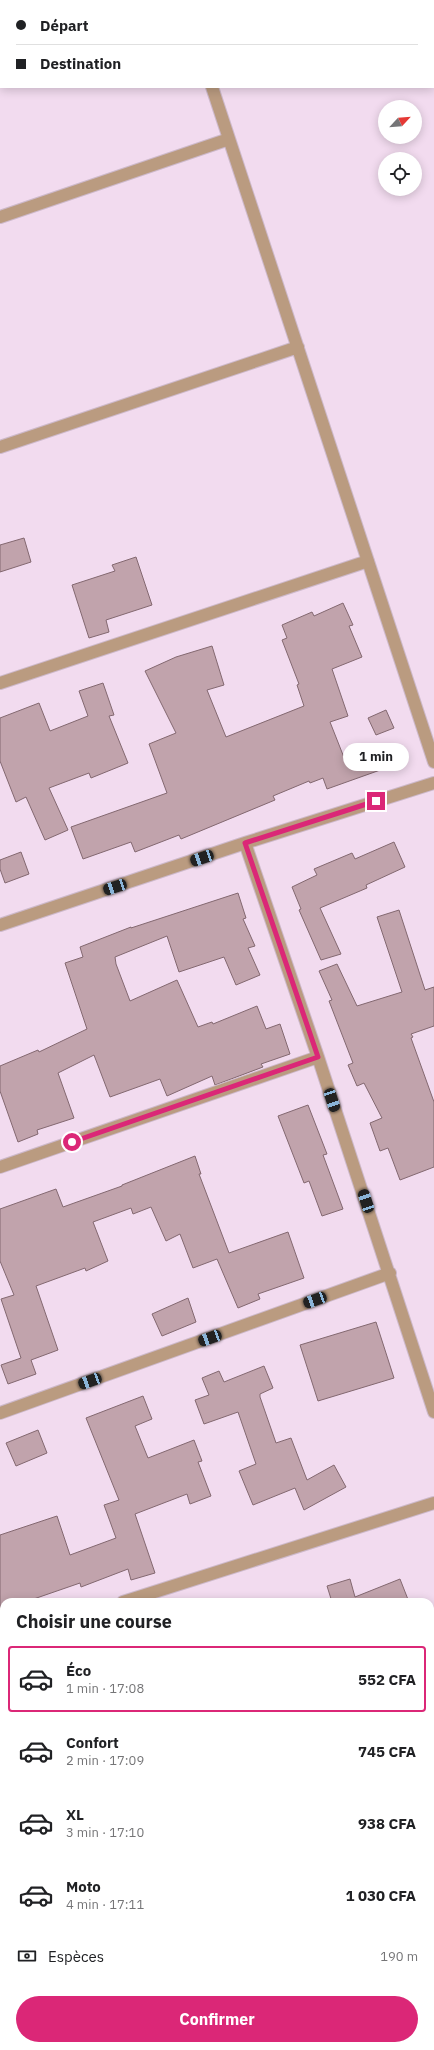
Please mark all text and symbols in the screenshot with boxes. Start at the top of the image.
text: Départ [40,16,88,35]
text: Destination [40,54,121,73]
north arrow [378,100,422,144]
map controls [378,100,422,196]
button: locate [378,152,422,196]
callout: 1 min [343,743,409,771]
text: 1 min [359,748,393,765]
route end [367,792,385,810]
car [189,848,215,868]
car [102,878,128,896]
car [323,1087,341,1113]
route start [63,1133,81,1151]
car [357,1188,375,1214]
car [302,1290,328,1310]
car [197,1328,223,1348]
car [77,1371,103,1391]
text: Choisir une course [16,1610,172,1633]
icon: car [18,1661,54,1697]
text: Éco [66,1661,91,1680]
text: 552 CFA [358,1670,416,1689]
text: 1 min · 17:08 [66,1680,144,1697]
icon: car [18,1733,54,1769]
text: Confort [66,1733,119,1752]
text: 745 CFA [358,1742,416,1761]
text: 2 min · 17:09 [66,1752,144,1769]
icon: car [18,1805,54,1841]
text: XL [66,1805,84,1824]
text: 938 CFA [358,1814,416,1833]
text: 3 min · 17:10 [66,1824,144,1841]
icon: car [18,1877,54,1913]
text: Moto [66,1877,101,1896]
text: 1 030 CFA [345,1886,416,1905]
text: 4 min · 17:11 [66,1896,144,1913]
icon: cash [16,1945,38,1967]
text: Espèces [48,1947,104,1966]
text: 190 m [380,1948,418,1965]
button: Confirmer [16,1996,418,2042]

